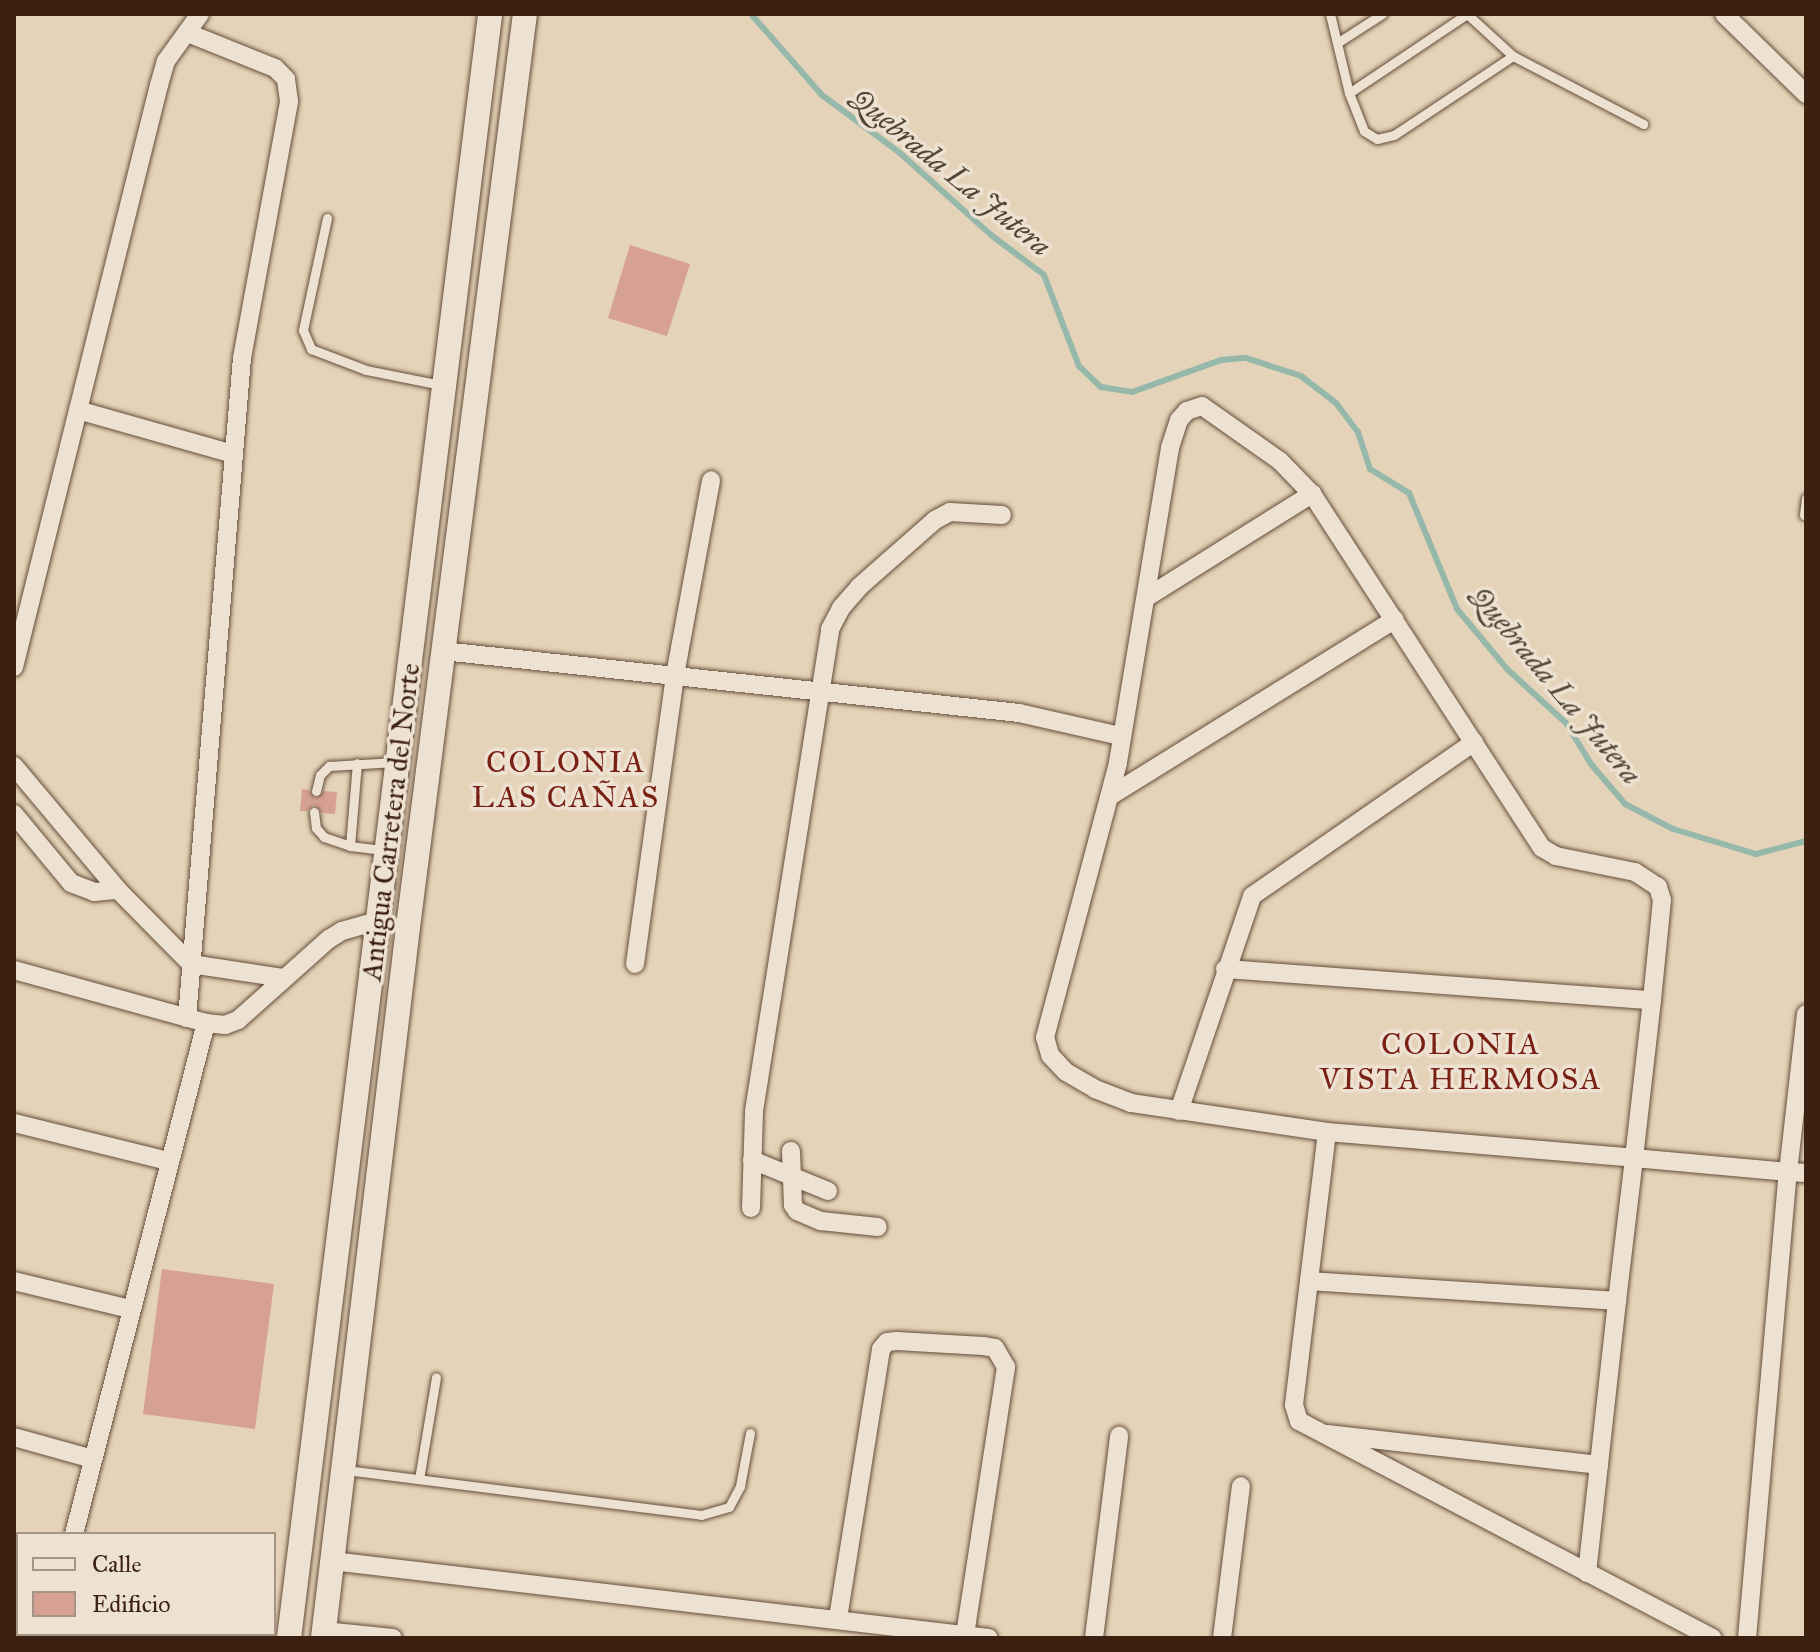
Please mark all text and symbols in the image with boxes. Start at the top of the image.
water label: Quebrada La Jutera [843,80,1059,264]
water label: Quebrada La Jutera [1463,578,1649,792]
street label: Antigua Carretera del Norte [355,661,427,983]
district label: COLONIA LAS CAÑAS [472,744,660,814]
district label: COLONIA VISTA HERMOSA [1319,1026,1603,1096]
legend [16,1532,276,1636]
text: Calle [92,1549,141,1579]
text: Edificio [92,1589,171,1619]

